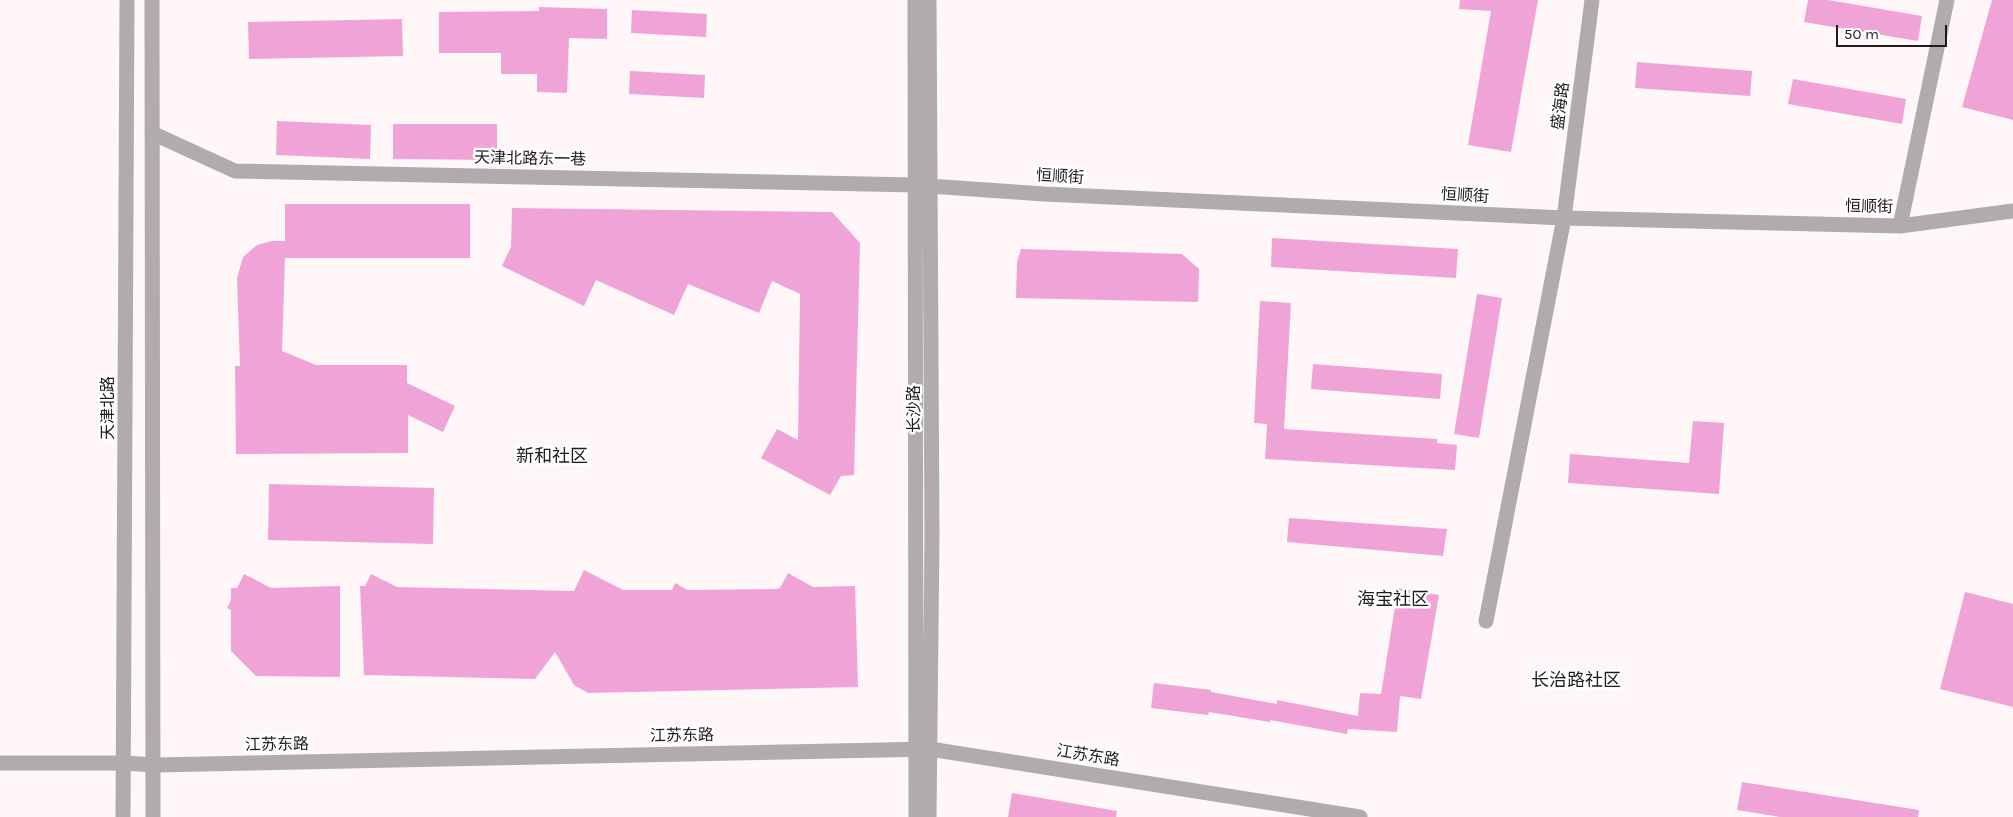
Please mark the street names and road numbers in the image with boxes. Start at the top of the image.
street label: 盛海路 [1549,81,1573,131]
street label: 天津北路东一巷 [474,148,586,170]
street label: 恒顺街 [1036,166,1084,188]
street label: 恒顺街 [1441,185,1489,207]
street label: 恒顺街 [1845,197,1893,217]
street label: 天津北路 [98,376,118,440]
street label: 长沙路 [904,385,924,433]
street label: 江苏东路 [650,726,714,746]
street label: 江苏东路 [245,735,309,755]
street label: 江苏东路 [1055,742,1121,770]

